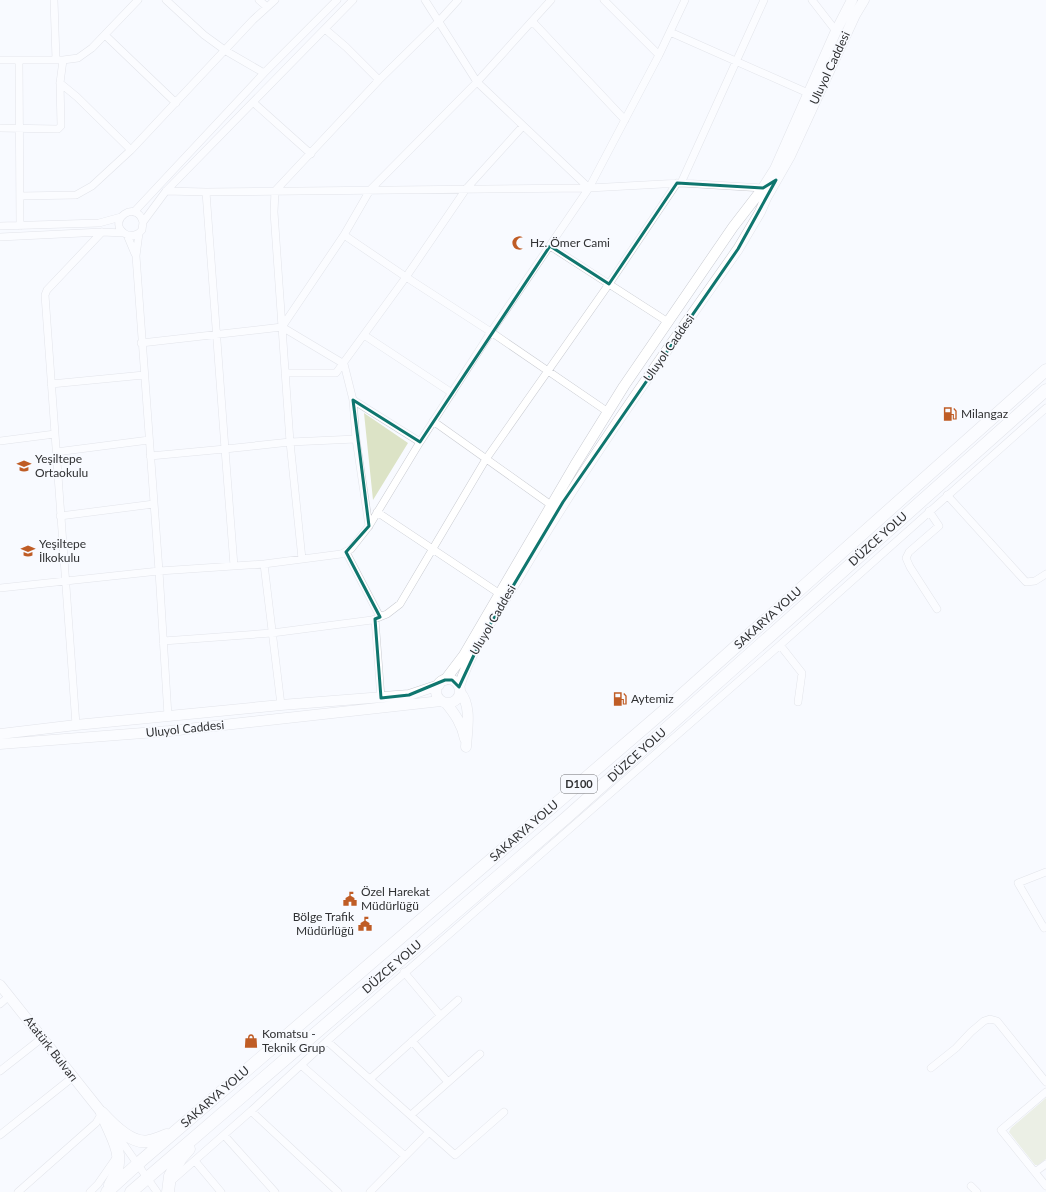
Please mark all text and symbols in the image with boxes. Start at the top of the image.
street label: Uluyol Caddesi [806,29,853,107]
mosque icon: Hz. Ömer Cami [511,235,527,251]
place label: Hz. Ömer Cami [530,235,610,250]
street label: Uluyol Caddesi [640,311,697,384]
fuel station icon: Milangaz [942,406,958,422]
place label: Milangaz [961,406,1009,421]
place label: Yeşiltepe Ortaokulu [35,451,88,480]
school or university icon: Yeşiltepe Ortaokulu [16,458,32,474]
street label: DÜZCE YOLU [845,508,910,569]
place label: Yeşiltepe İlkokulu [39,536,86,565]
school or university icon: Yeşiltepe İlkokulu [20,543,36,559]
street label: Uluyol Caddesi [466,582,519,658]
street label: SAKARYA YOLU [731,583,805,652]
fuel station icon: Aytemiz [612,691,628,707]
place label: Aytemiz [631,691,674,706]
street label: Uluyol Caddesi [145,717,225,740]
street label: DÜZCE YOLU [604,724,669,785]
road number: D100 [561,775,597,793]
street label: SAKARYA YOLU [486,797,561,865]
place label: Özel Harekat Müdürlüğü [361,884,430,913]
public building icon: Özel Harekat Müdürlüğü [342,891,358,907]
place label: Bölge Trafik Müdürlüğü [293,909,355,938]
public building icon: Bölge Trafik Müdürlüğü [357,916,373,932]
street label: DÜZCE YOLU [359,937,424,997]
street label: Atatürk Bulvarı [21,1013,82,1084]
place label: Komatsu - Teknik Grup [262,1026,326,1055]
shop icon: Komatsu - Teknik Grup [243,1033,259,1049]
street label: SAKARYA YOLU [177,1063,252,1131]

